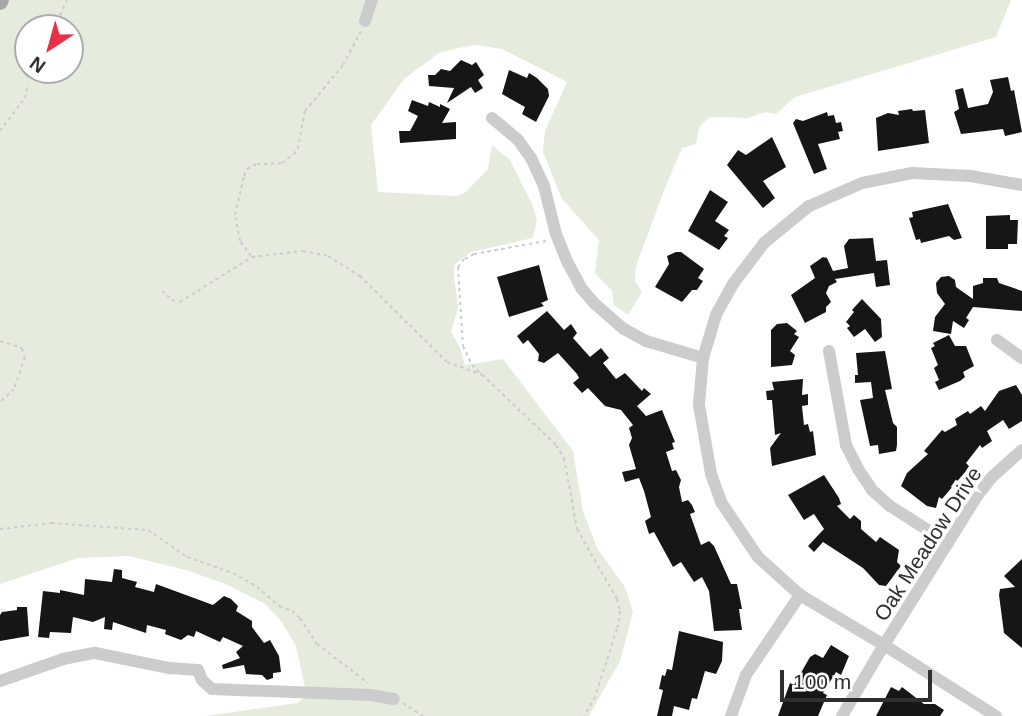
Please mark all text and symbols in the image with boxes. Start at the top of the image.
north arrow [14,14,84,84]
text: N [26,52,49,77]
street label: Oak Meadow Drive [869,462,987,626]
scale bar [784,656,936,700]
text: 100 m [793,670,851,693]

